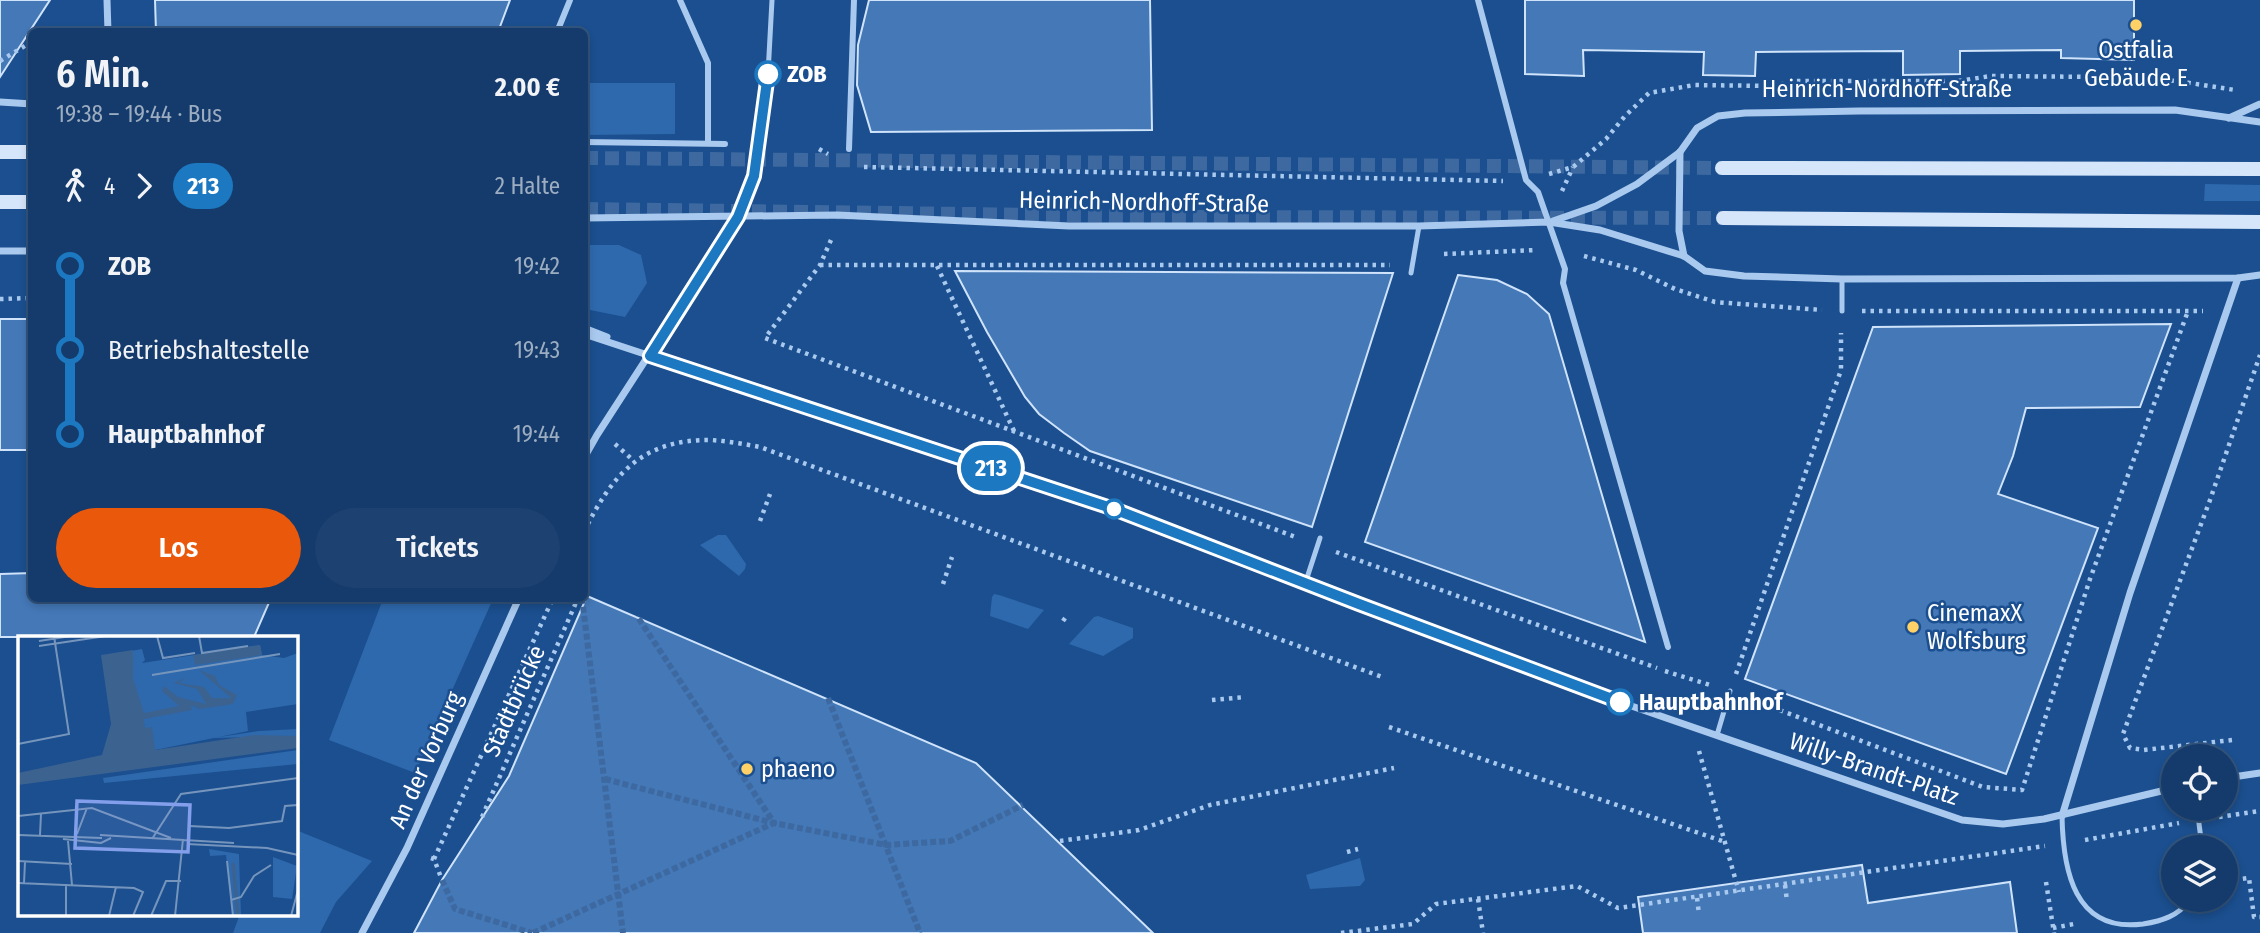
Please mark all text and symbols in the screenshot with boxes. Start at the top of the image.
marker: Ostfalia Gebäude E [2128,17,2144,33]
place label: Ostfalia Gebäude E [2084,36,2188,92]
text: 6 Min. [56,51,149,97]
place label: ZOB [787,60,827,88]
marker: ZOB [755,61,781,87]
text: 2.00 € [495,72,560,103]
street label: Heinrich-Nordhoff-Straße [1762,75,2012,103]
text: 19:38 – 19:44 · Bus [56,100,222,128]
icon: walk [56,167,94,205]
icon: forward [125,167,163,205]
text: 4 [104,172,115,200]
text: 213 [187,172,219,200]
text: 2 Halte [495,172,560,200]
street label: Heinrich-Nordhoff-Straße [1019,186,1269,218]
text: ZOB [108,251,151,282]
text: 19:42 [514,252,560,280]
text: Betriebshaltestelle [108,335,309,366]
text: 19:43 [514,336,560,364]
text: Hauptbahnhof [108,419,263,450]
text: 19:44 [513,420,560,448]
line badge: 213 [951,445,1031,491]
text: 213 [975,454,1007,482]
unlabelled marker [1104,499,1124,519]
button: Los [56,508,301,588]
button: Tickets [315,508,560,588]
place label: CinemaxX Wolfsburg [1927,599,2027,655]
marker: CinemaxX Wolfsburg [1905,619,1921,635]
inset map [18,636,298,916]
street label: Stadtbrücke [477,641,551,761]
street label: An der Vorburg [383,687,469,833]
place label: Hauptbahnhof [1639,688,1785,716]
marker: Hauptbahnhof [1607,689,1633,715]
street label: Willy-Brandt-Platz [1786,727,1962,811]
map controls [2161,744,2238,912]
button: locate [2161,744,2238,821]
place label: phaeno [761,755,835,783]
marker: phaeno [739,761,755,777]
button: layers [2161,835,2238,912]

